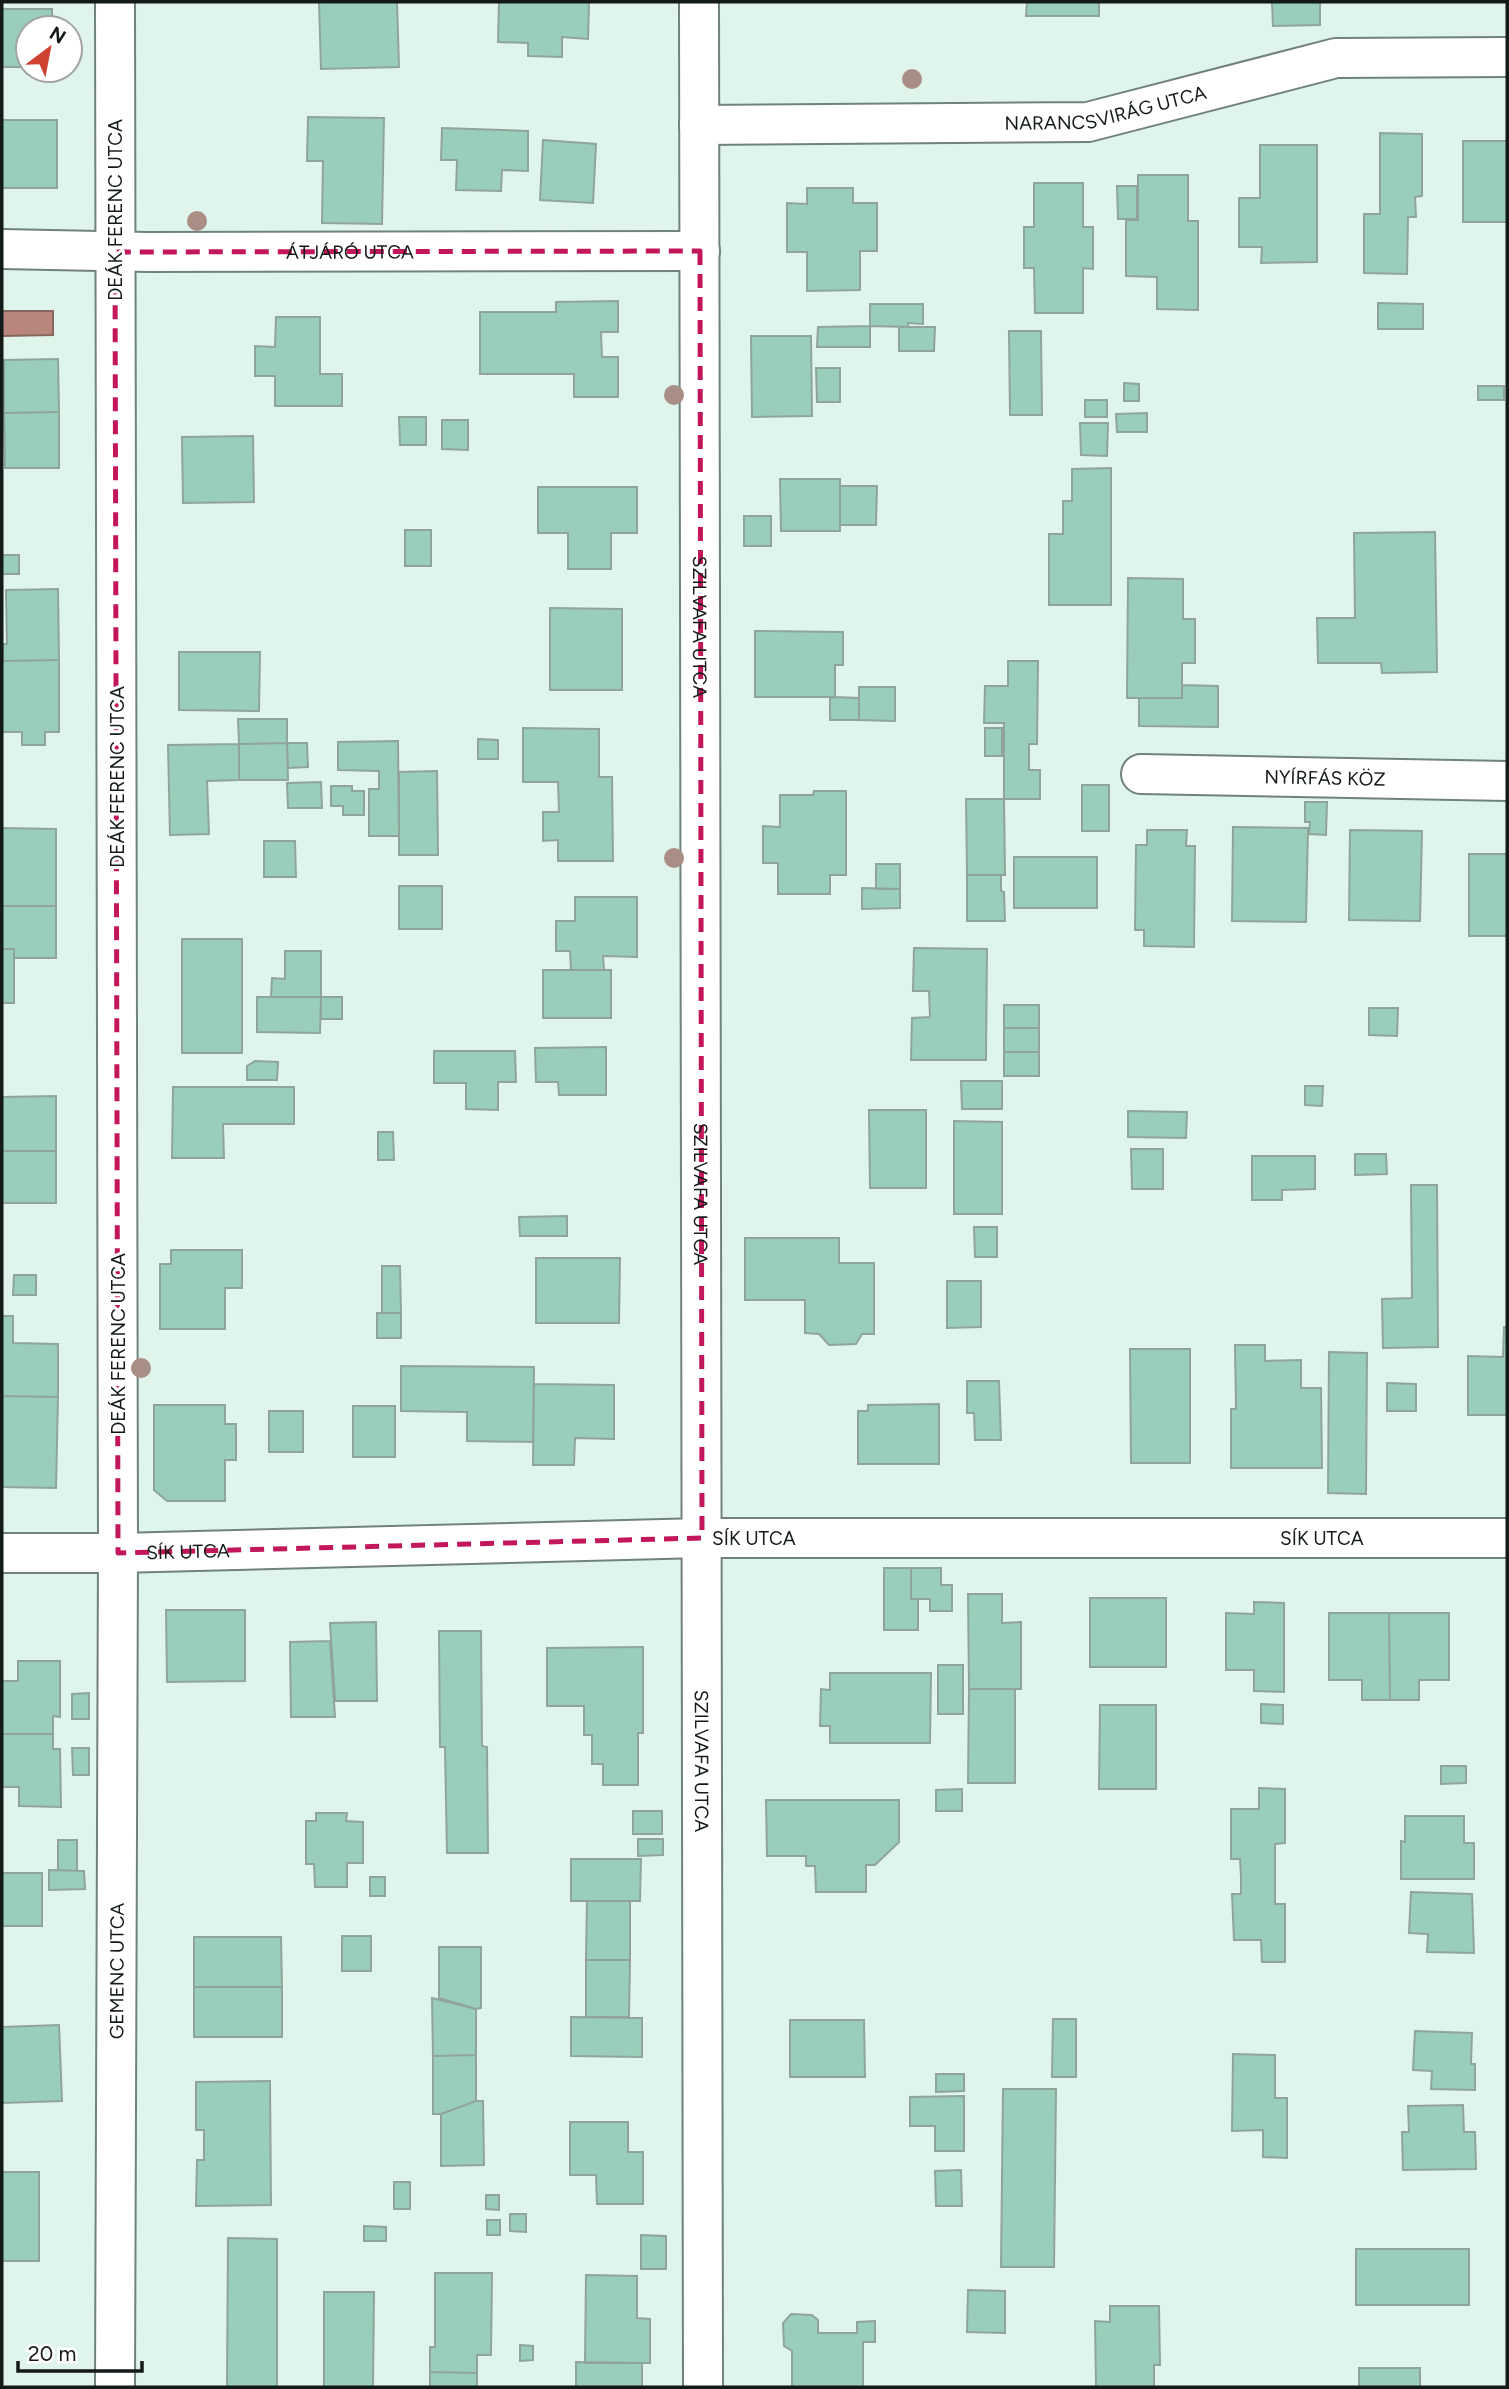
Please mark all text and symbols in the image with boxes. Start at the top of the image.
north arrow [14,14,84,84]
text: N [45,21,70,49]
street label: NARANCSVIRÁG UTCA [1004,81,1209,135]
street label: DEÁK FERENC UTCA [104,119,127,301]
street label: ÁTJÁRÓ UTCA [286,241,414,264]
street label: SZILVAFA UTCA [688,556,711,698]
street label: DEÁK FERENC UTCA [106,686,129,868]
street label: NYÍRFÁS KÖZ [1264,765,1386,791]
street label: SZILVAFA UTCA [689,1123,712,1265]
street label: DEÁK FERENC UTCA [107,1253,130,1435]
street label: SÍK UTCA [712,1527,796,1550]
street label: SÍK UTCA [1280,1527,1364,1550]
street label: SÍK UTCA [146,1539,230,1564]
street label: SZILVAFA UTCA [690,1690,713,1832]
street label: GEMENC UTCA [105,1903,129,2039]
scale bar [18,2330,142,2374]
text: 20 m [28,2341,76,2366]

